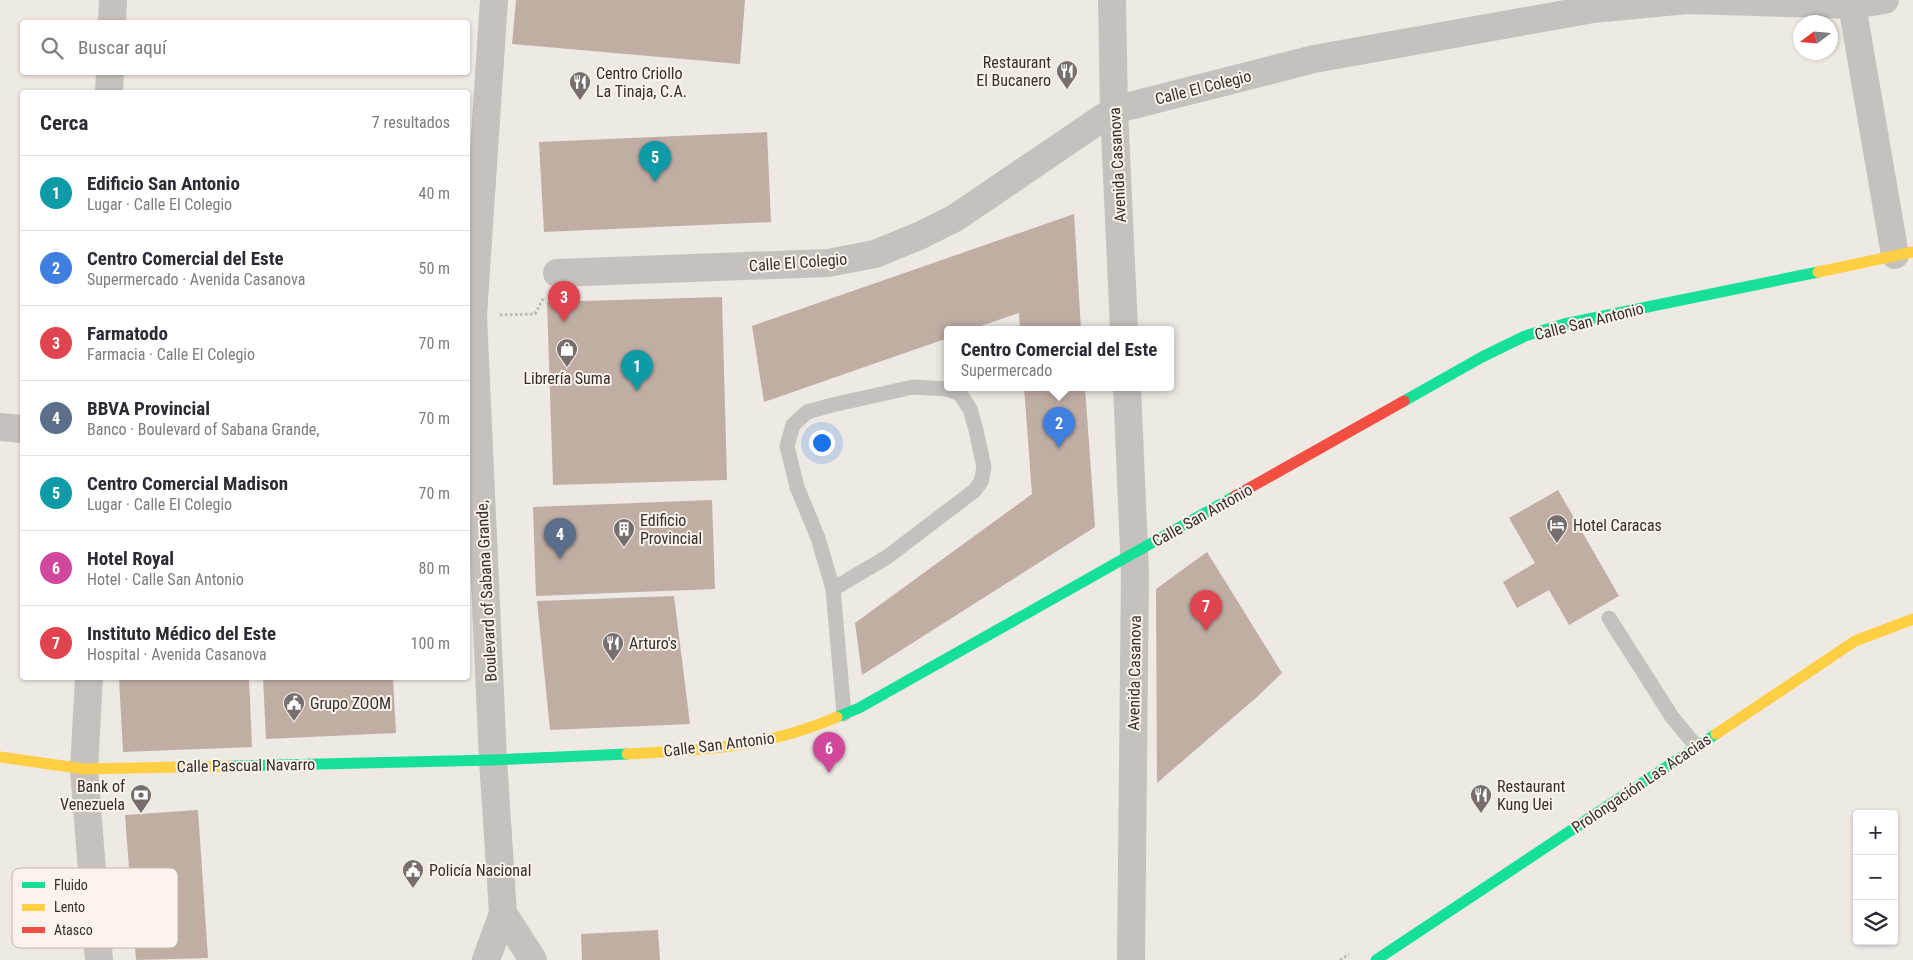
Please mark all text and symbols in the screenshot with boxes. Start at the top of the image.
north arrow [1793,15,1838,60]
search box [20,20,470,75]
icon: search [38,34,66,62]
text: Buscar aquí [78,36,167,59]
place label: Restaurant El Bucanero [976,53,1051,90]
restaurant icon: Restaurant El Bucanero [1055,59,1079,90]
place label: Centro Criollo La Tinaja, C.A. [596,64,687,101]
street label: Calle El Colegio [1153,66,1253,109]
restaurant icon: Centro Criollo La Tinaja, C.A. [568,70,592,101]
street label: Avenida Casanova [1105,107,1130,223]
text: Cerca [40,111,88,135]
text: 7 resultados [372,113,450,132]
pin: 5 [639,141,671,182]
text: Edificio San Antonio [87,172,240,195]
text: 1 [52,184,60,203]
text: 40 m [418,184,450,203]
text: Lugar · Calle El Colegio [87,195,232,214]
text: Centro Comercial del Este [87,247,284,270]
street label: Calle El Colegio [748,250,848,275]
text: 2 [52,259,60,278]
text: 50 m [418,259,450,278]
text: Supermercado · Avenida Casanova [87,270,305,289]
pin: 3 [548,281,580,322]
street label: Calle San Antonio [1533,299,1646,344]
text: Farmatodo [87,322,168,345]
popup [944,326,1174,391]
text: 3 [52,334,60,353]
text: 70 m [418,334,450,353]
shop icon: Librería Suma [555,337,579,368]
text: Centro Comercial del Este [961,338,1157,361]
text: Farmacia · Calle El Colegio [87,345,255,364]
pin: 1 [621,350,653,391]
text: Supermercado [961,361,1052,380]
place label: Librería Suma [523,369,611,388]
text: BBVA Provincial [87,397,210,420]
pin: 2 [1043,407,1075,448]
text: 4 [52,409,60,428]
text: 70 m [418,409,450,428]
text: Banco · Boulevard of Sabana Grande, [87,420,320,439]
your location [809,430,835,456]
text: Centro Comercial Madison [87,472,288,495]
street label: Calle San Antonio [1149,480,1256,551]
text: 5 [52,484,60,503]
text: 70 m [418,484,450,503]
text: Lugar · Calle El Colegio [87,495,232,514]
street label: Boulevard of Sabana Grande, [472,500,501,682]
place label: Edificio Provincial [640,511,702,548]
hotel icon: Hotel Caracas [1545,513,1569,544]
place label: Hotel Caracas [1573,516,1662,535]
building icon: Edificio Provincial [612,517,636,548]
pin: 4 [544,518,576,559]
text: Hotel Royal [87,547,174,570]
text: 6 [52,559,60,578]
text: 80 m [418,559,450,578]
text: Hotel · Calle San Antonio [87,570,244,589]
pin: 7 [1190,590,1222,631]
street label: Avenida Casanova [1124,615,1145,731]
text: Instituto Médico del Este [87,622,276,645]
restaurant icon: Arturo's [601,631,625,662]
text: 7 [52,634,60,653]
text: 100 m [411,634,450,653]
place label: Arturo's [629,634,677,653]
text: Hospital · Avenida Casanova [87,645,267,664]
public building icon: Grupo ZOOM [282,691,306,722]
place label: Grupo ZOOM [310,694,391,713]
street label: Calle San Antonio [662,728,776,761]
street label: Prolongación Las Acacias [1568,730,1714,837]
pin: 6 [813,732,845,773]
street label: Calle Pascual Navarro [177,755,315,776]
place label: Bank of Venezuela [60,777,125,814]
place label: Restaurant Kung Uei [1497,777,1565,814]
bank icon: Bank of Venezuela [129,783,153,814]
restaurant icon: Restaurant Kung Uei [1469,783,1493,814]
map controls [1853,810,1898,945]
button: + [1853,810,1898,855]
button: − [1853,855,1898,900]
public building icon: Policía Nacional [401,858,425,889]
place label: Policía Nacional [429,861,531,880]
legend [12,868,178,948]
text: Fluido [54,877,88,893]
text: Lento [54,899,85,915]
button: layers [1853,900,1898,945]
text: Atasco [54,922,93,938]

